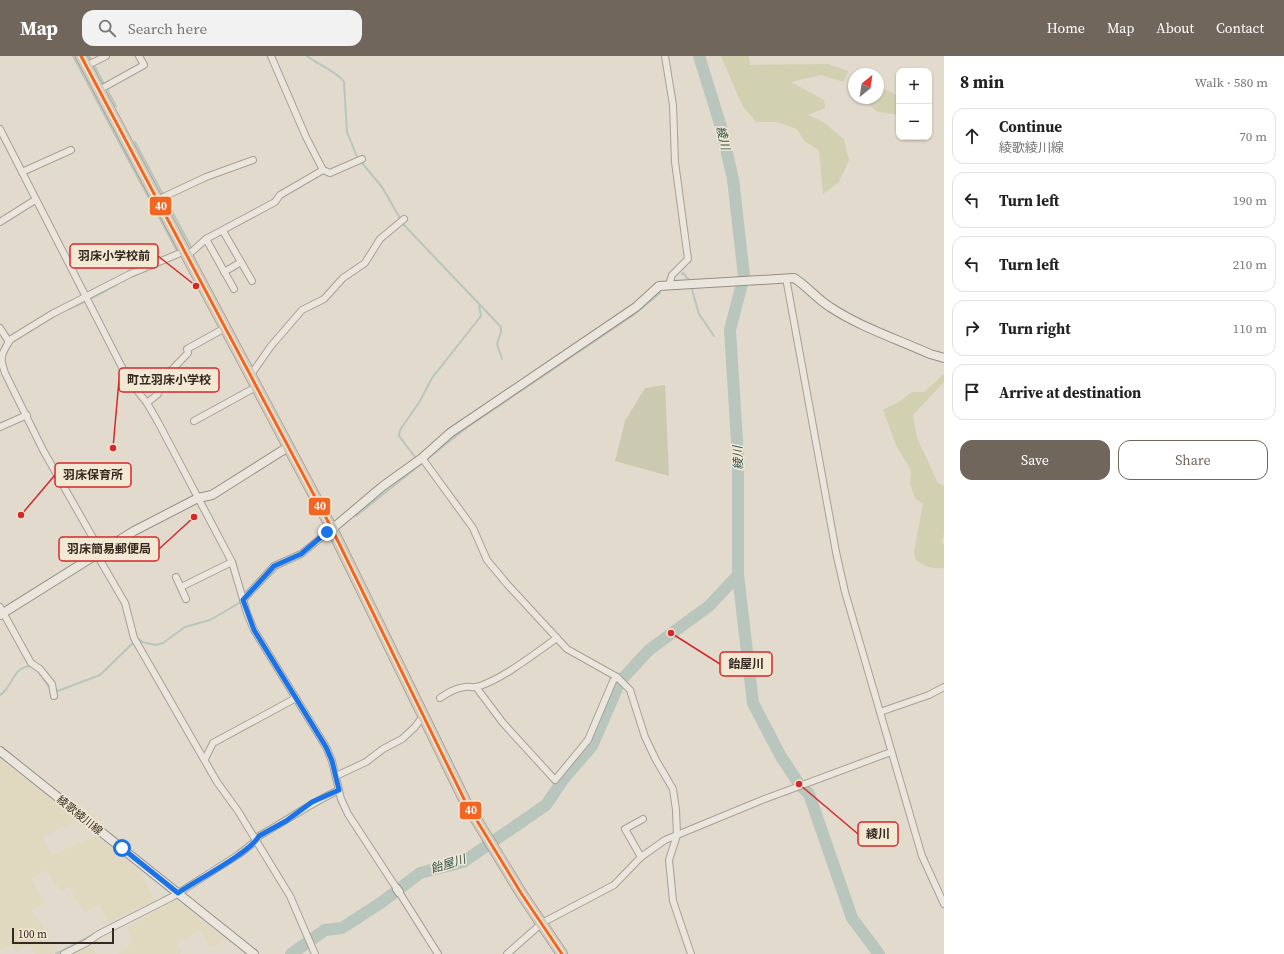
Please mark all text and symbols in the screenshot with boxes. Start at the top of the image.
search box [82,10,362,46]
text: Map [20,15,58,41]
icon: search [96,17,118,39]
text: Search here [128,18,207,39]
text: Home [1047,18,1085,38]
text: Map [1107,18,1134,38]
text: About [1156,18,1194,38]
text: Contact [1216,18,1264,38]
north arrow [848,68,884,104]
map controls [896,68,932,140]
button: + [896,68,932,104]
text: 8 min [960,70,1004,94]
text: Walk · 580 m [1195,74,1268,91]
button: − [896,104,932,140]
text: Continue [999,116,1062,137]
water label: 綾川 [712,124,734,154]
icon: ahead [961,125,983,147]
text: 70 m [1239,128,1267,145]
text: 綾歌綾川線 [999,139,1064,156]
icon: left [961,189,983,211]
text: Turn left [999,190,1059,211]
text: 190 m [1233,192,1267,209]
line badge: 40 [149,196,172,216]
text: 40 [155,199,167,214]
callout: 羽床小学校前 [70,244,158,268]
text: 羽床小学校前 [78,248,150,264]
icon: left [961,253,983,275]
text: Turn left [999,254,1059,275]
text: 210 m [1233,256,1267,273]
icon: right [961,317,983,339]
text: Turn right [999,318,1071,339]
text: 110 m [1233,320,1267,337]
callout: 町立羽床小学校 [119,368,219,392]
text: 町立羽床小学校 [127,372,211,388]
icon: arrive [961,381,983,403]
text: Arrive at destination [999,382,1141,403]
button: Save [960,440,1110,480]
button: Share [1118,440,1268,480]
water label: 綾川 [730,444,746,470]
callout: 羽床保育所 [55,463,131,487]
text: 羽床保育所 [63,467,123,483]
line badge: 40 [308,497,331,516]
text: 40 [314,499,326,514]
route end [318,523,336,541]
callout: 羽床簡易郵便局 [59,537,159,561]
text: 羽床簡易郵便局 [67,541,151,557]
callout: 飴屋川 [720,652,772,676]
text: 飴屋川 [728,656,764,672]
street label: 綾歌綾川線 [54,792,106,839]
line badge: 40 [459,801,482,820]
text: 40 [465,803,477,818]
callout: 綾川 [858,822,898,846]
text: 綾川 [866,826,890,842]
route start [113,839,131,857]
water label: 飴屋川 [428,850,469,877]
scale bar [12,926,114,945]
text: 100 m [18,927,47,942]

